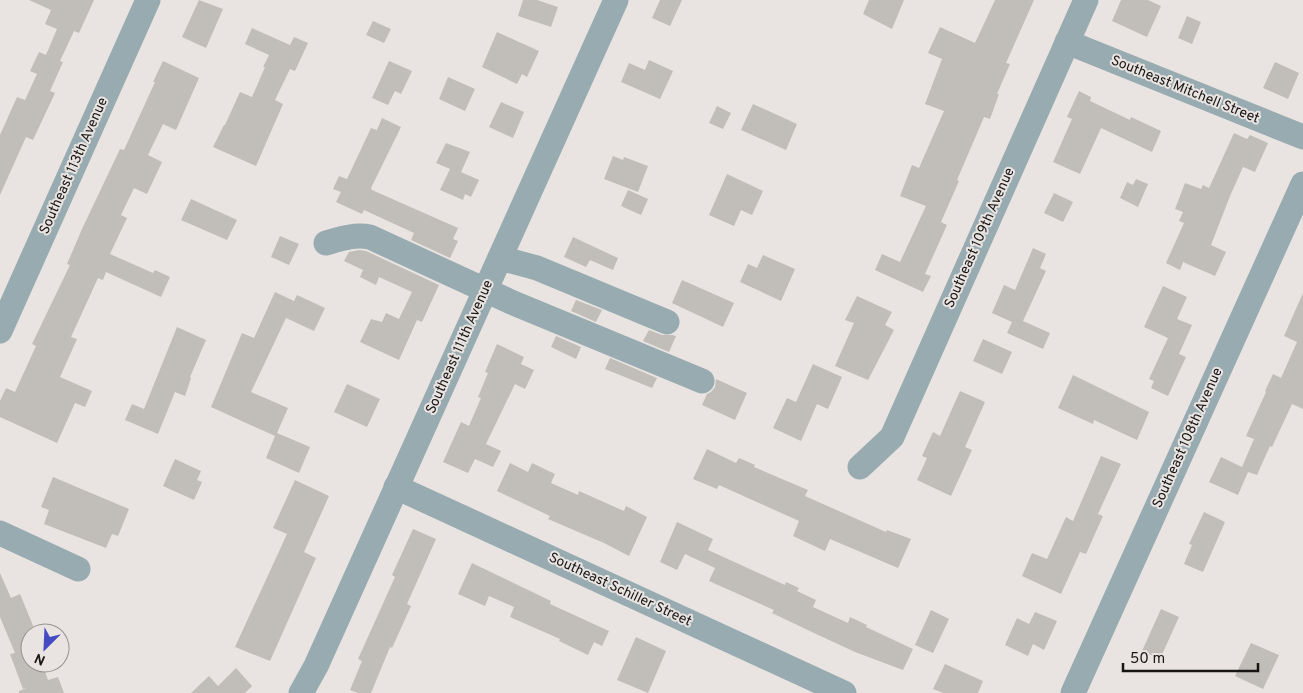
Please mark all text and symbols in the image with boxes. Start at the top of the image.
street label: Southeast Mitchell Street [1108,52,1262,128]
street label: Southeast 113th Avenue [36,95,112,237]
street label: Southeast 109th Avenue [941,165,1019,311]
street label: Southeast 111th Avenue [423,277,497,417]
street label: Southeast 108th Avenue [1149,365,1227,511]
street label: Southeast Schiller Street [546,549,694,631]
north arrow [20,623,70,673]
scale bar [1123,640,1258,672]
text: N [32,649,48,668]
text: 50 m [1130,650,1165,669]

